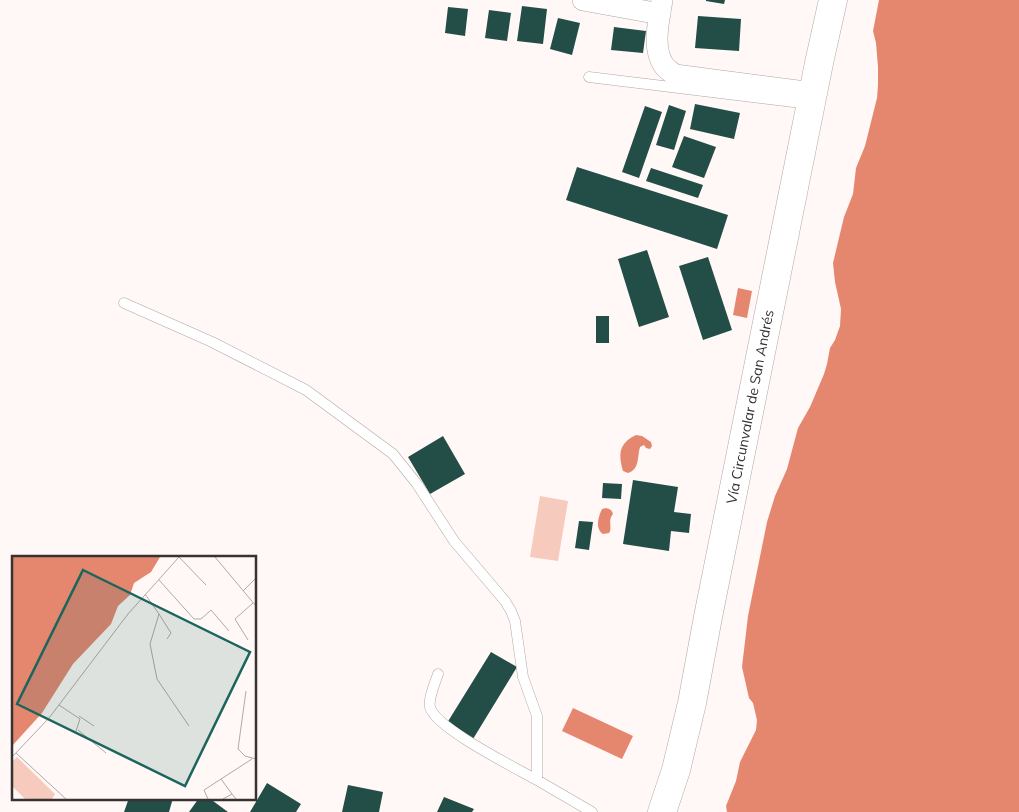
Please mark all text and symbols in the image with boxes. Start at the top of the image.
street label: Vía Circunvalar de San Andrés [722,308,778,506]
inset map [12,556,256,800]

